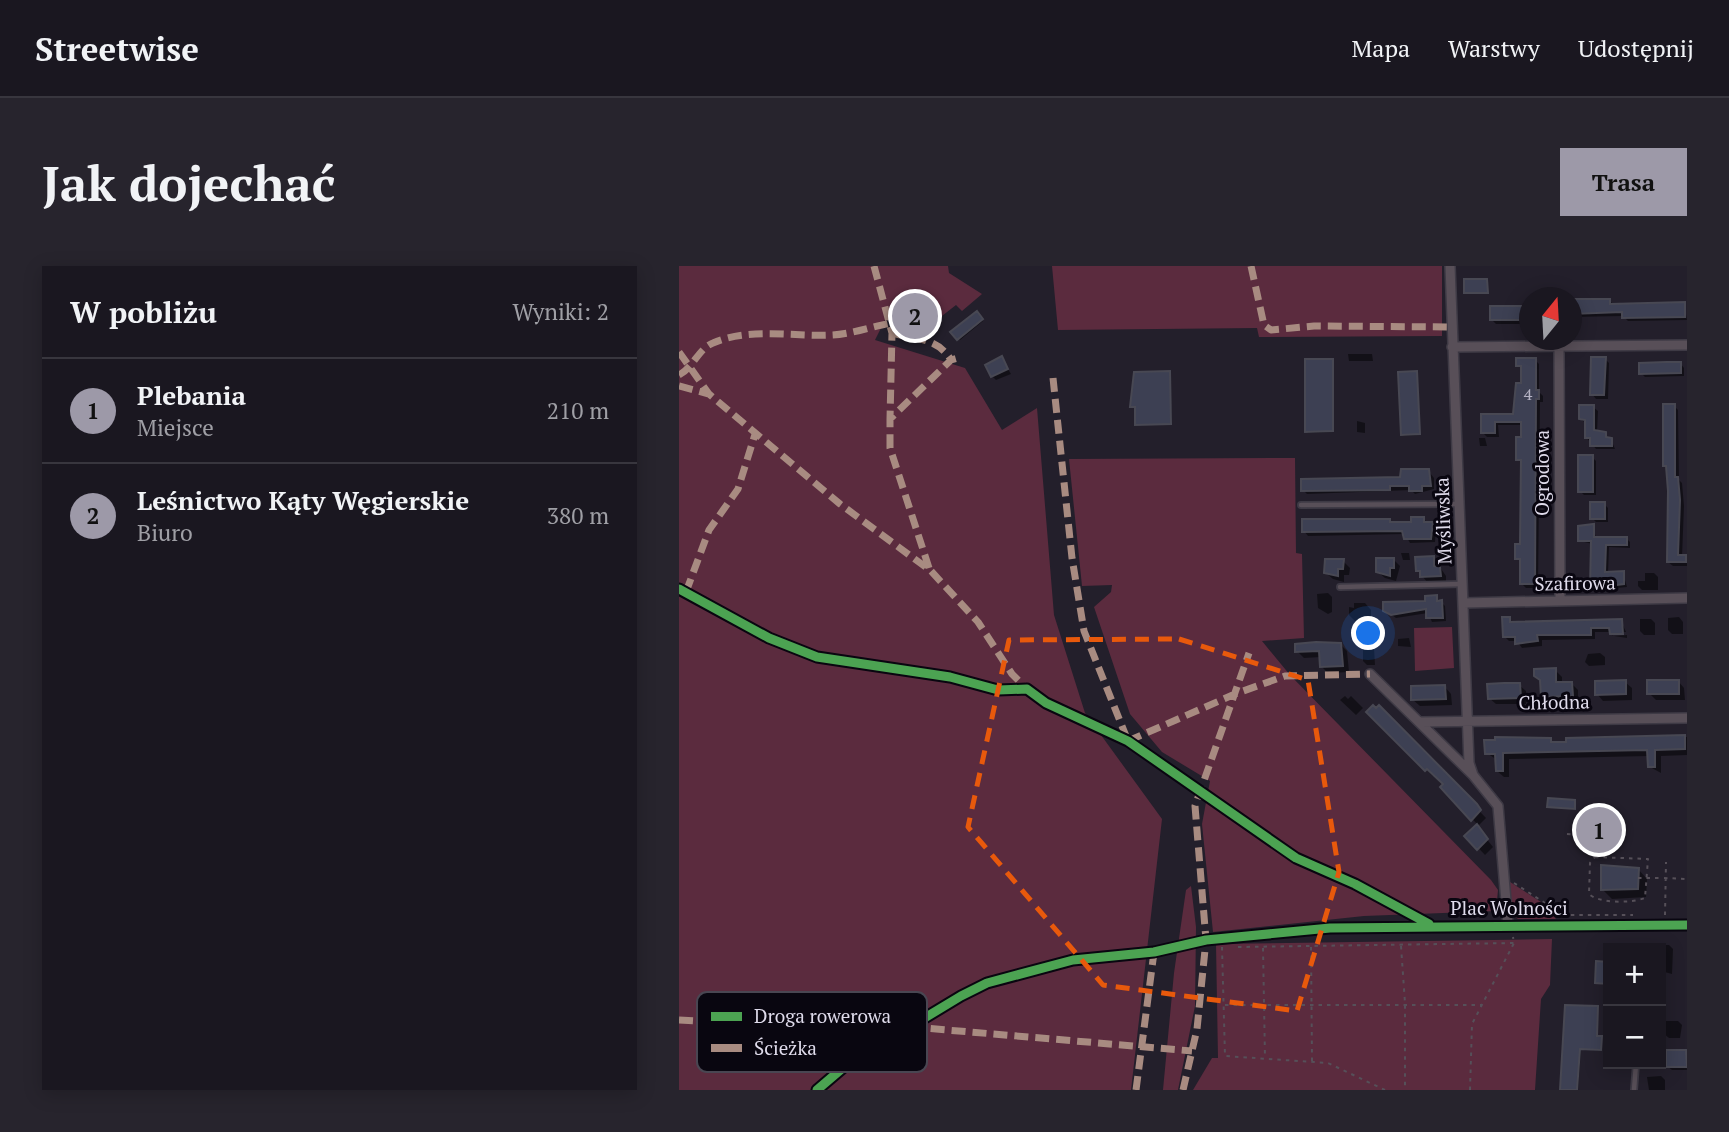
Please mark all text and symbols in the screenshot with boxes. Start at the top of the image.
text: Streetwise [35,27,199,70]
text: Mapa [1351,32,1410,64]
text: Warstwy [1448,32,1540,64]
text: Udostępnij [1578,32,1694,64]
button: Trasa [1560,148,1687,216]
text: Jak dojechać [42,150,336,215]
north arrow [1519,287,1582,350]
pin: 2 [892,290,938,342]
text: W pobliżu [70,292,217,332]
text: Wyniki: 2 [512,296,609,327]
text: Plebania [137,378,246,412]
house number: 4 [1524,383,1533,405]
text: 1 [87,395,100,426]
text: 210 m [547,395,609,426]
text: Miejsce [137,412,214,443]
street label: Ogrodowa [1529,430,1554,516]
street label: Myśliwska [1428,477,1457,565]
text: Leśnictwo Kąty Węgierskie [137,483,469,517]
text: 2 [87,500,100,531]
text: 380 m [547,500,609,531]
text: Biuro [137,517,193,548]
street label: Szafirowa [1534,569,1616,596]
your location [1351,616,1385,650]
street label: Chłodna [1518,688,1590,715]
pin: 1 [1576,804,1622,856]
street label: Plac Wolności [1450,895,1568,920]
map controls [1603,943,1666,1069]
button: + [1603,943,1666,1006]
legend [697,992,927,1072]
text: Droga rowerowa [754,1003,892,1028]
button: − [1603,1006,1666,1069]
text: Ścieżka [754,1035,817,1060]

